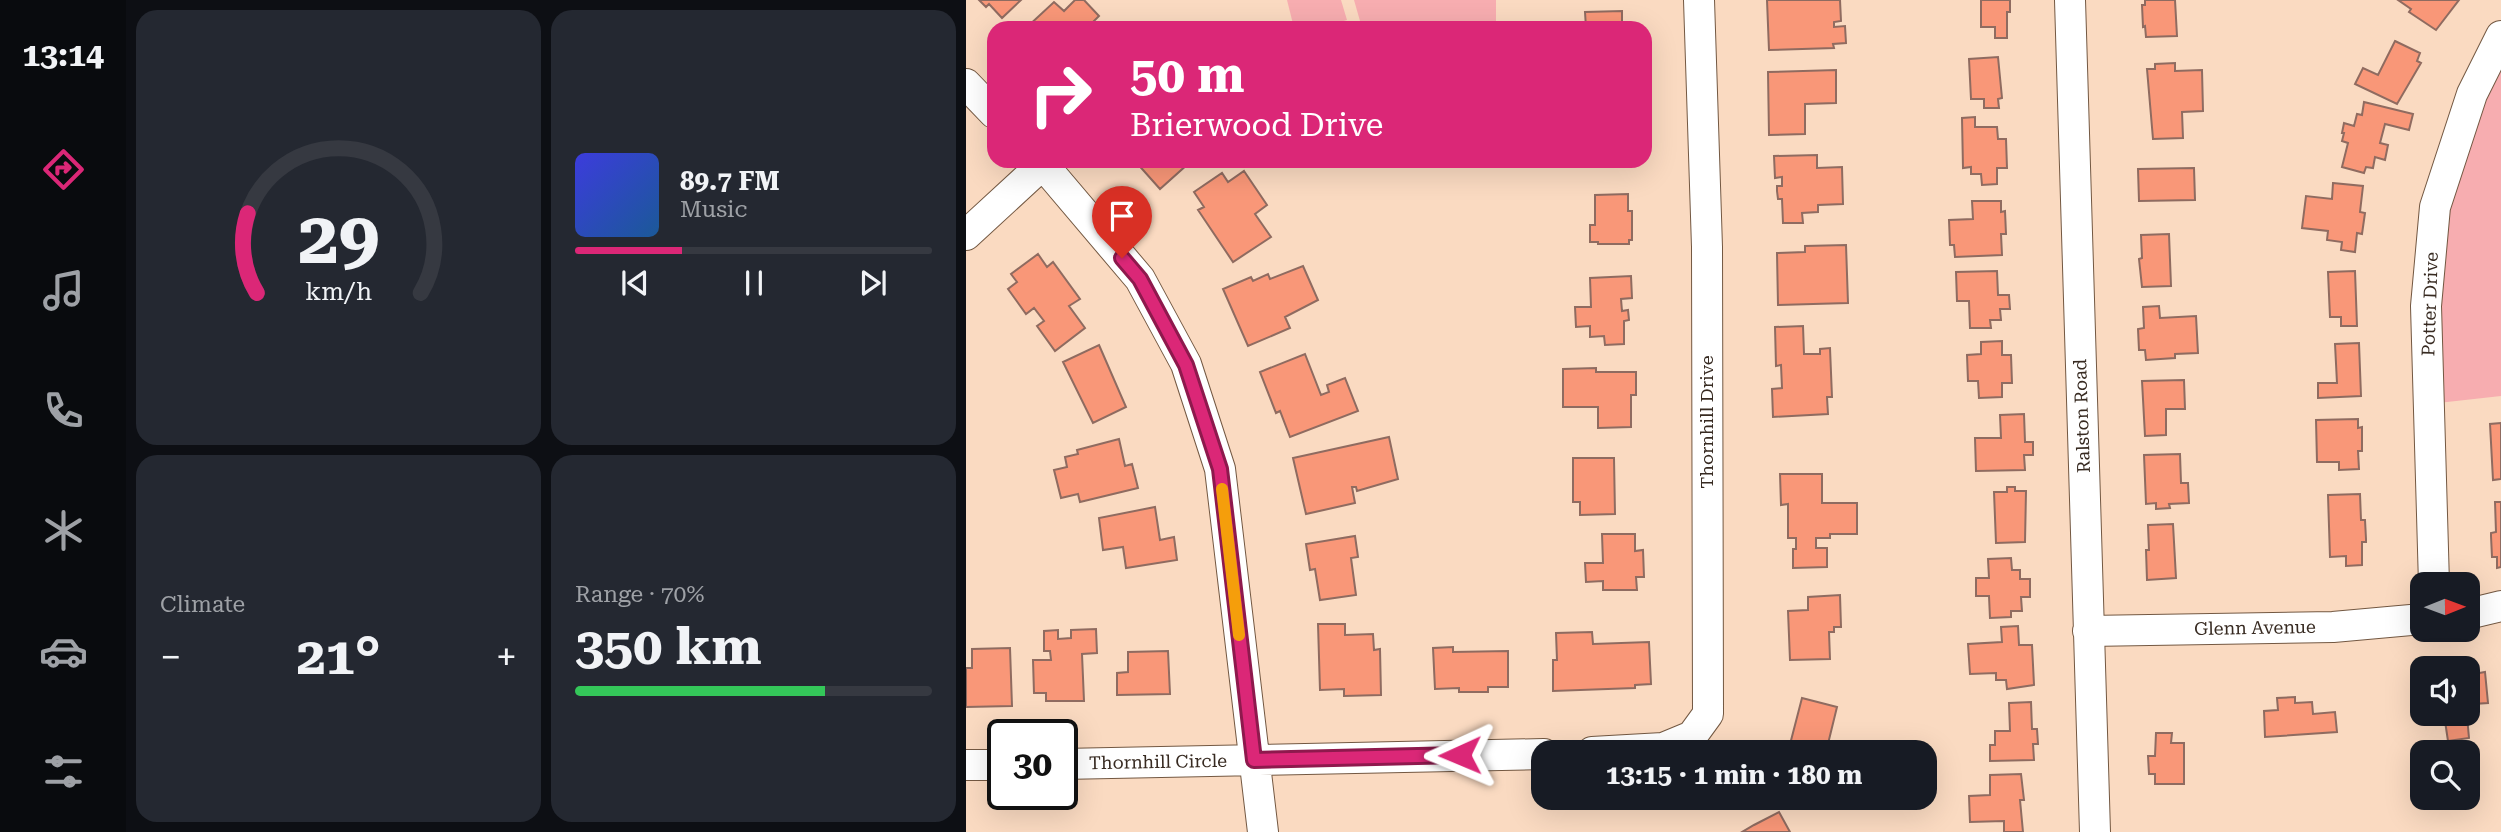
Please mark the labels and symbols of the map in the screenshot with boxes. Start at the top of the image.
pin [1092,186,1152,258]
street label: Potter Drive [2417,251,2442,357]
street label: Thornhill Drive [1696,355,1717,489]
street label: Ralston Road [2069,358,2094,473]
north arrow [2410,572,2480,642]
street label: Glenn Avenue [2194,616,2316,639]
position arrow [1423,718,1497,792]
speed limit sign: 30 [987,719,1078,810]
street label: Thornhill Circle [1089,750,1227,773]

